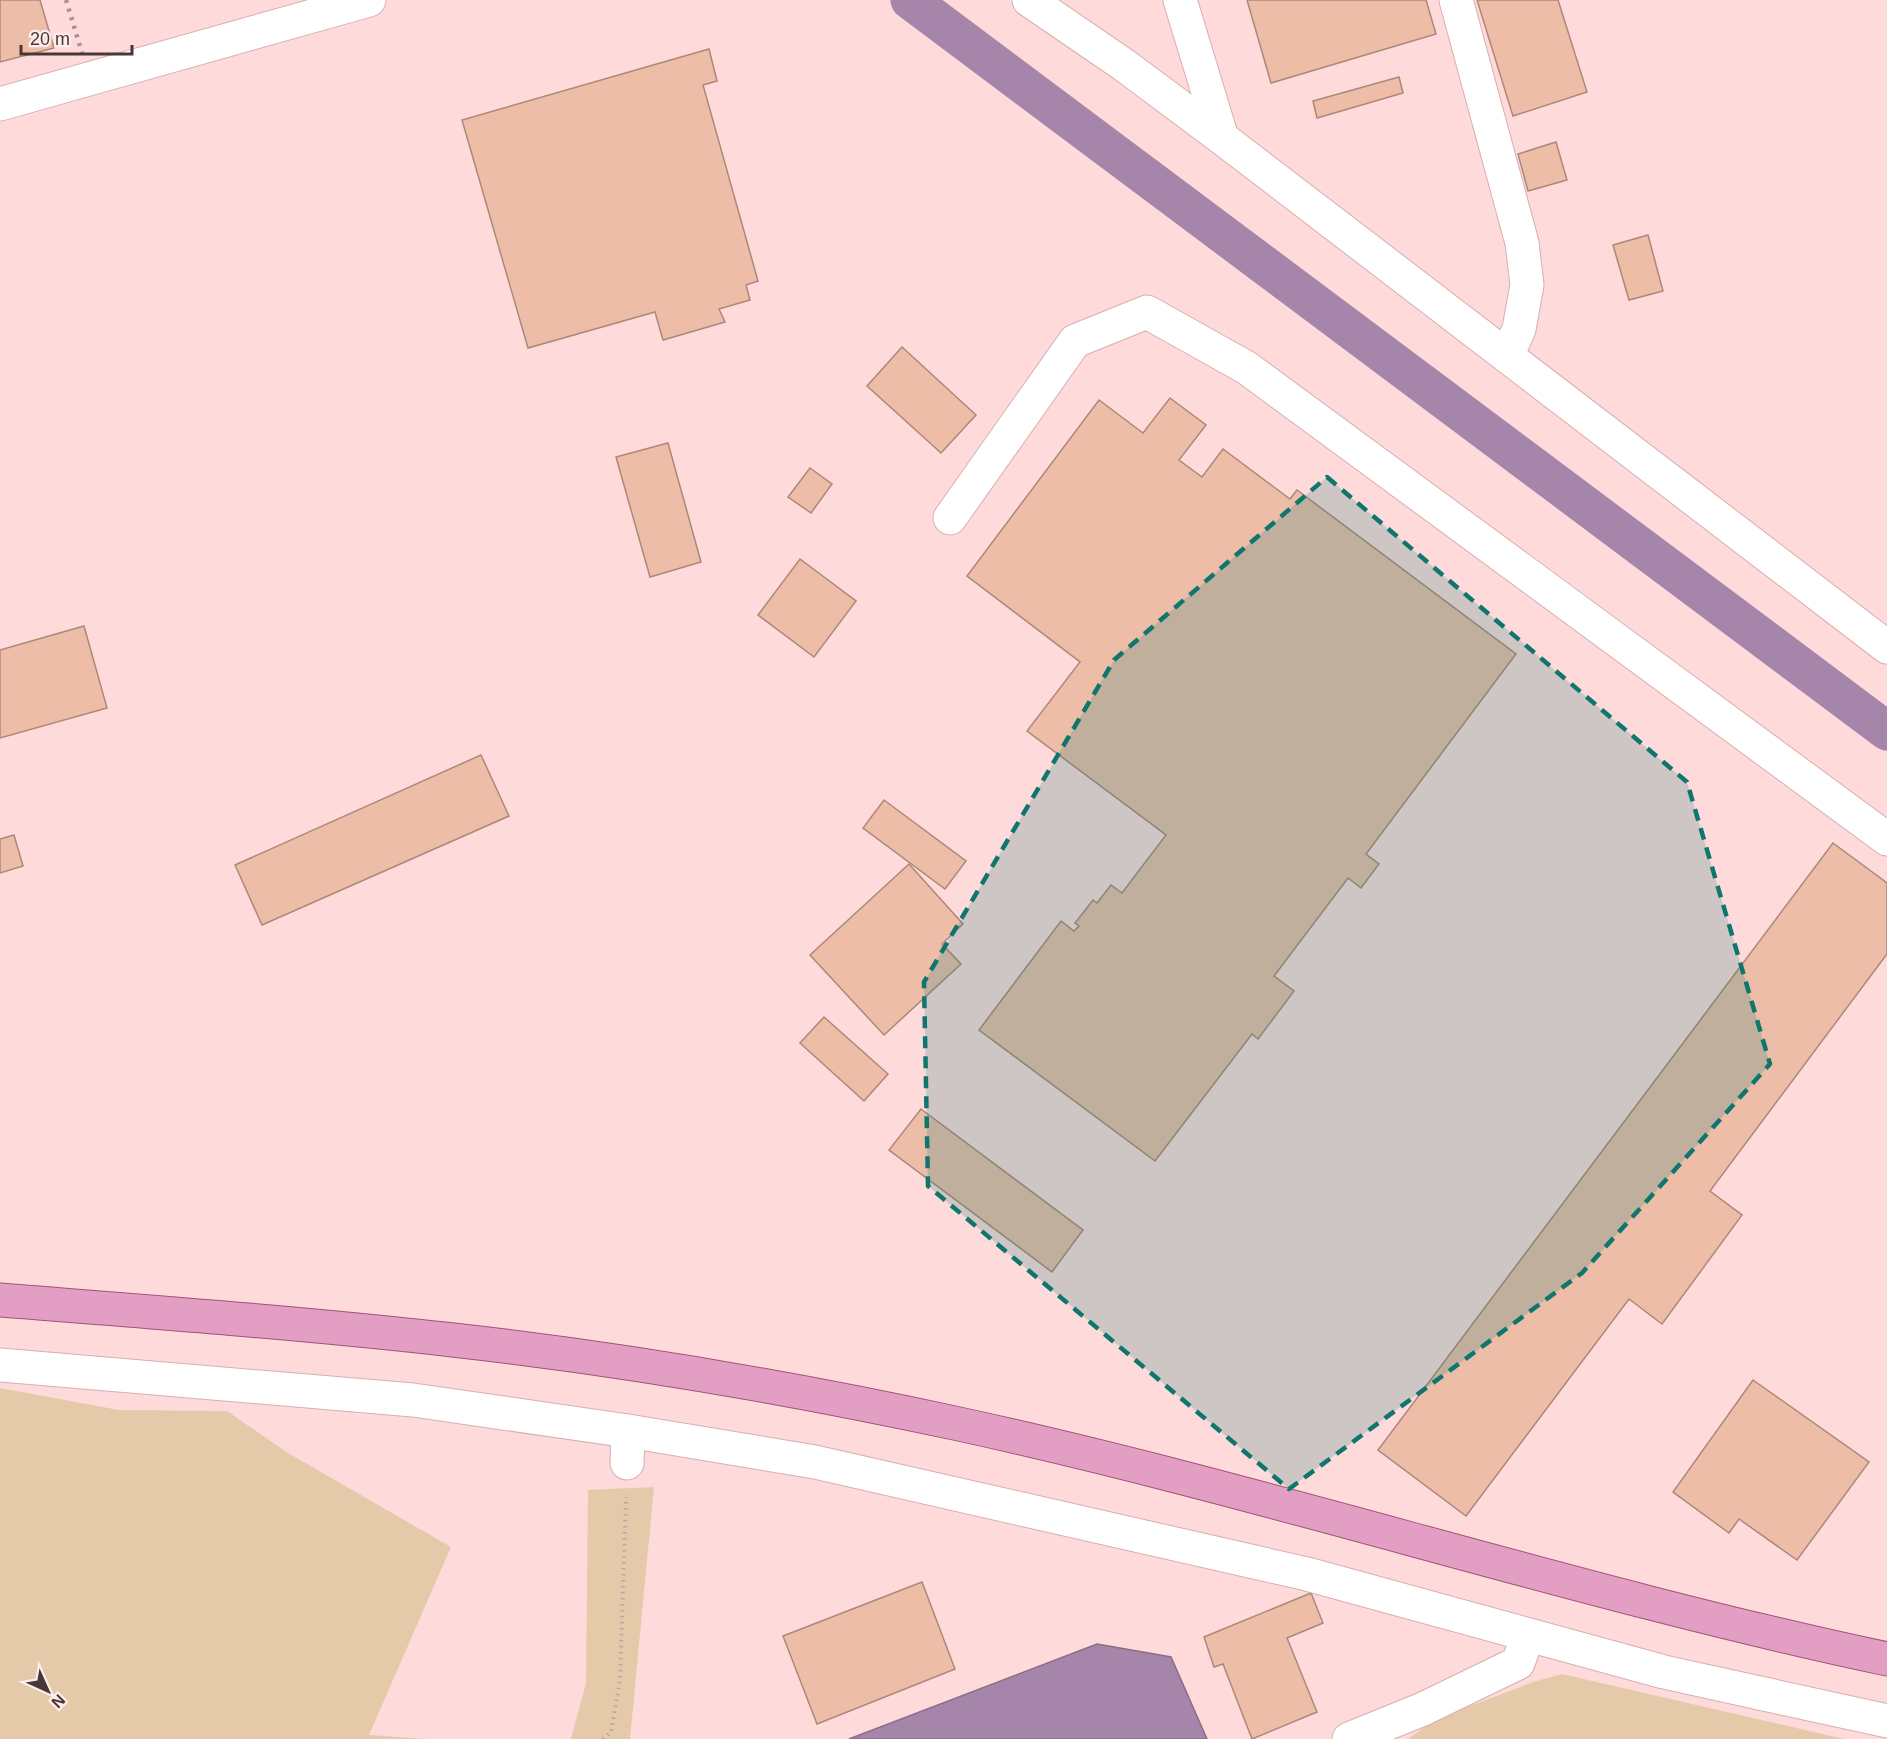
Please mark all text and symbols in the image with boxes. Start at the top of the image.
scale bar [21,18,132,56]
text: 20 m [30,29,70,49]
north arrow [18,1661,78,1721]
text: N [48,1691,68,1711]

